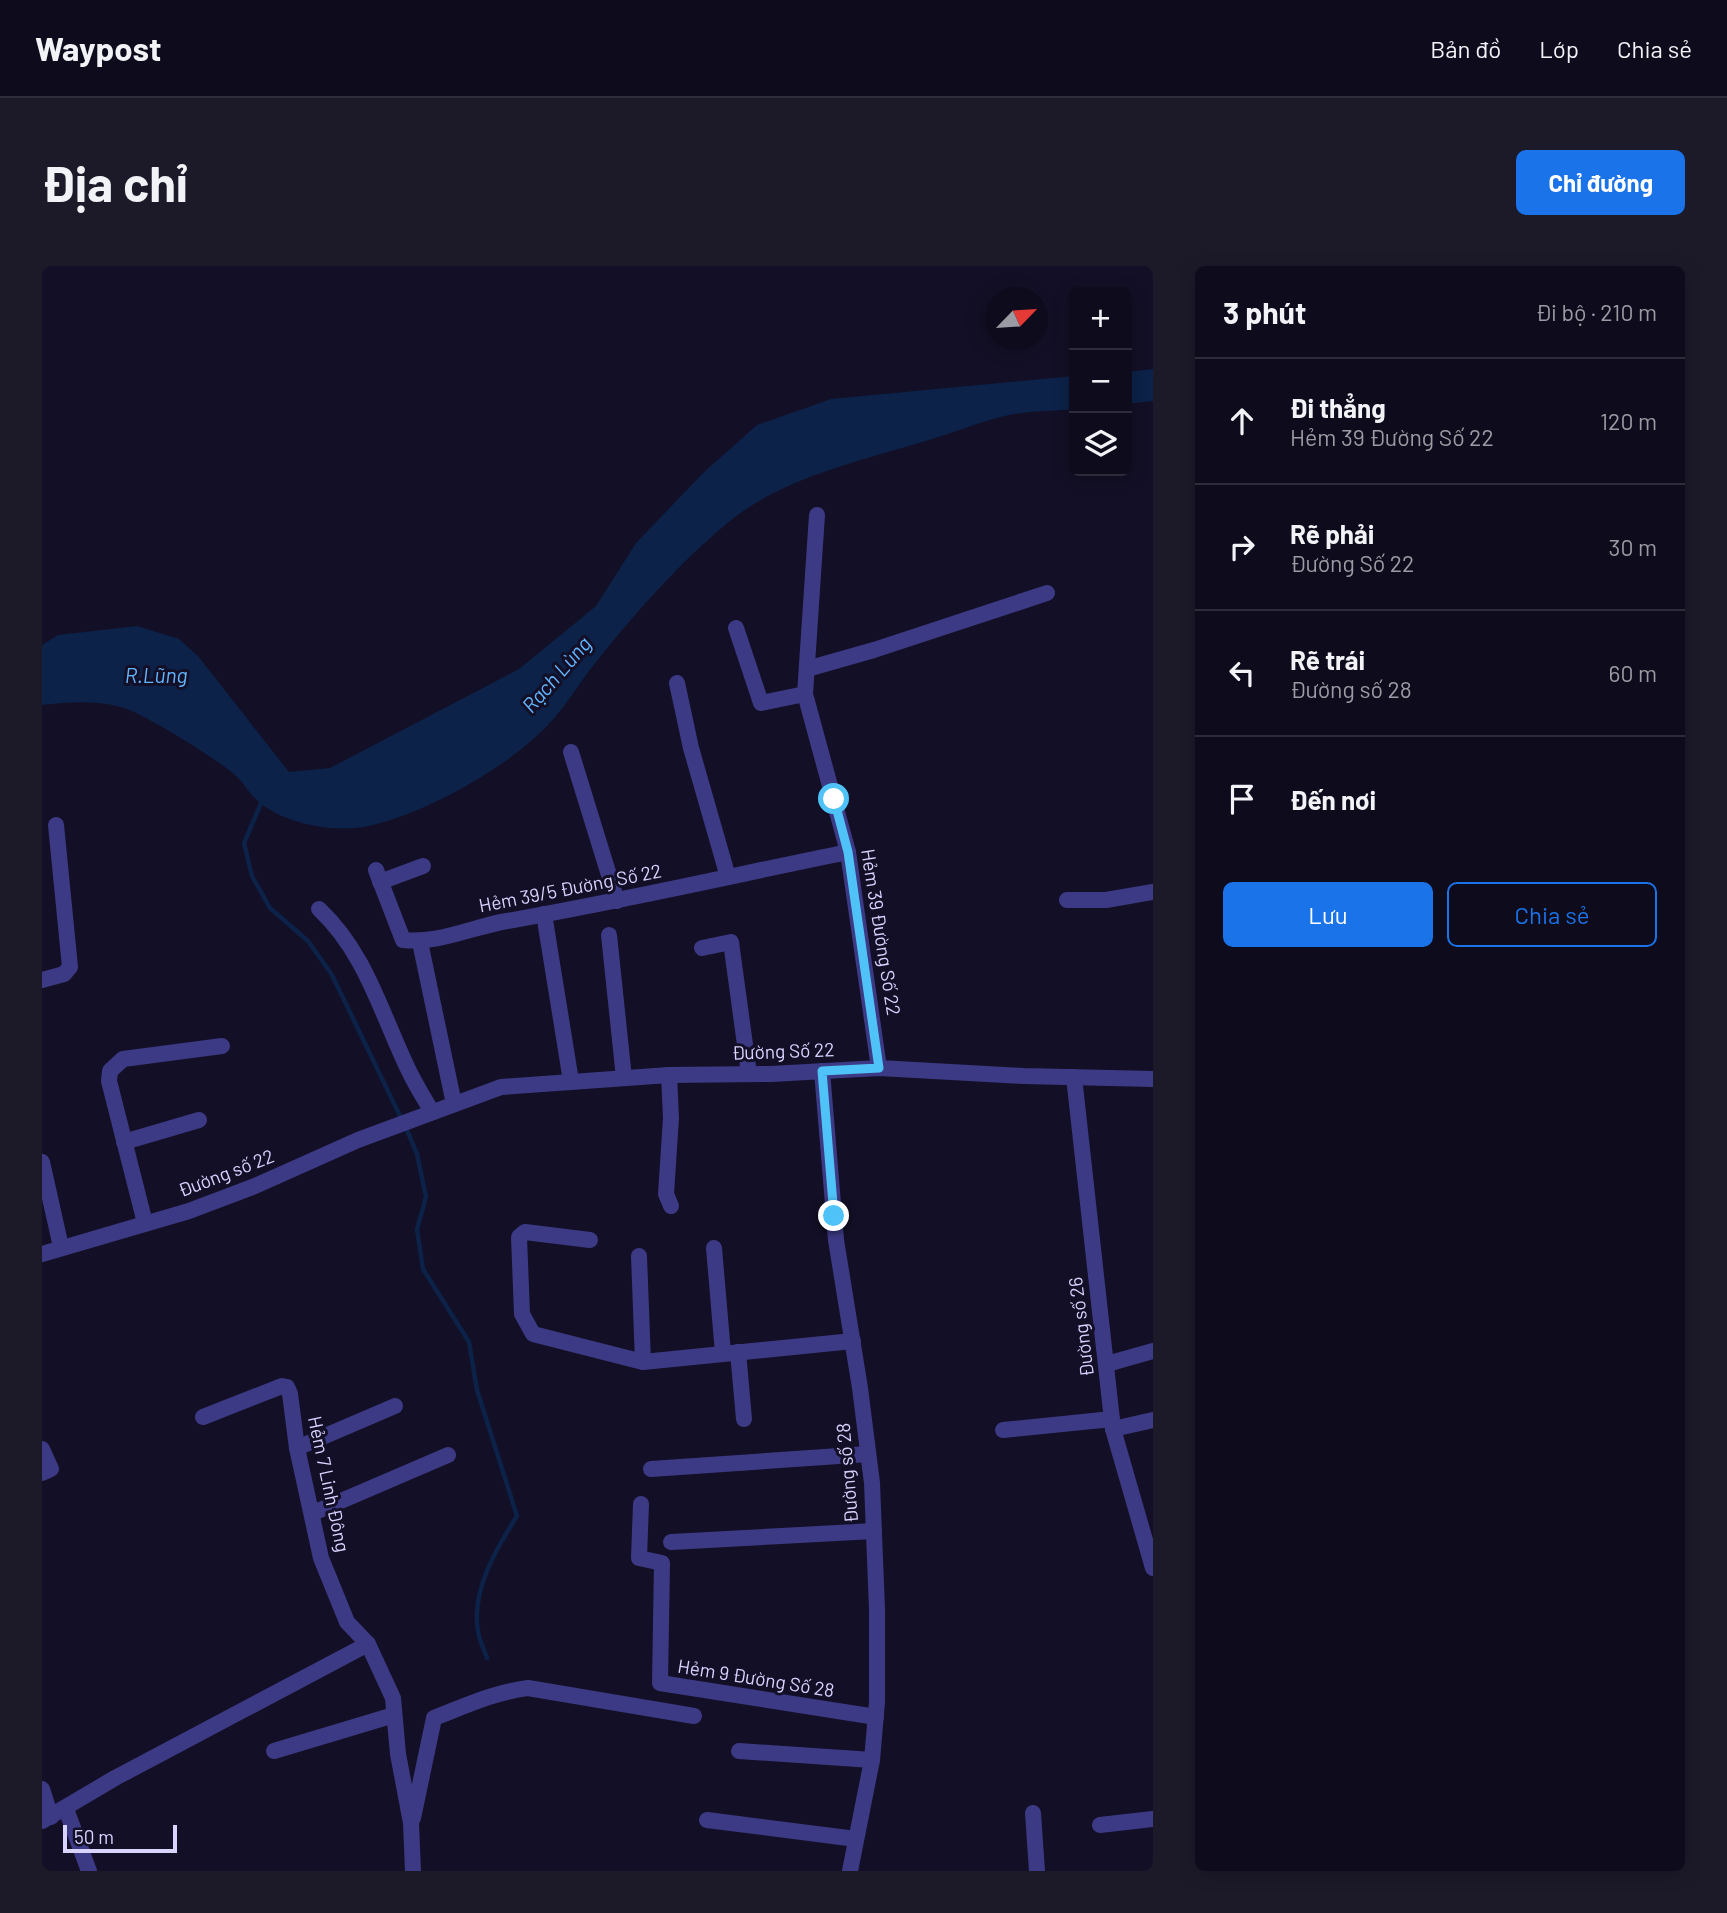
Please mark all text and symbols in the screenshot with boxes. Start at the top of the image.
text: Waypost [35,28,162,68]
text: Bản đồ [1430,34,1501,63]
text: Lớp [1539,34,1579,63]
text: Chia sẻ [1617,34,1692,63]
button: Chỉ đường [1516,150,1685,215]
text: Địa chỉ [42,153,188,212]
north arrow [985,287,1048,350]
map controls [1069,287,1132,476]
button: + [1069,287,1132,350]
text: 3 phút [1223,294,1306,330]
text: Đi bộ · 210 m [1535,298,1657,326]
button: − [1069,350,1132,413]
text: Đi thẳng [1290,392,1386,423]
icon: ahead [1223,402,1261,440]
text: 120 m [1600,407,1657,435]
button: layers [1069,413,1132,476]
text: Hẻm 39 Đường Số 22 [1290,423,1494,451]
text: Rẽ phải [1290,518,1374,549]
icon: right [1223,528,1261,566]
text: 30 m [1609,533,1657,561]
text: Đường Số 22 [1290,549,1414,577]
water label: Rạch Lùng [516,631,596,717]
text: Rẽ trái [1290,644,1365,675]
icon: left [1223,654,1261,692]
text: 60 m [1609,659,1657,687]
water label: R.Lũng [125,662,187,687]
text: Đường số 28 [1290,675,1412,703]
icon: arrive [1223,780,1261,818]
route start [818,783,849,814]
text: Đến nơi [1290,784,1376,815]
street label: Hẻm 39 Đường Số 22 [857,847,906,1017]
street label: Hẻm 39/5 Đường Số 22 [477,859,663,917]
button: Lưu [1223,882,1433,947]
button: Chia sẻ [1447,882,1657,947]
street label: Đường Số 22 [731,1037,835,1064]
street label: Đường số 22 [175,1144,277,1201]
route end [818,1200,849,1231]
street label: Đường số 26 [1063,1276,1098,1378]
street label: Hẻm 7 Linh Đông [304,1414,355,1554]
street label: Đường số 28 [831,1422,862,1524]
street label: Hẻm 9 Đường Số 28 [676,1654,836,1701]
scale bar [63,1822,177,1854]
text: 50 m [74,1825,114,1848]

